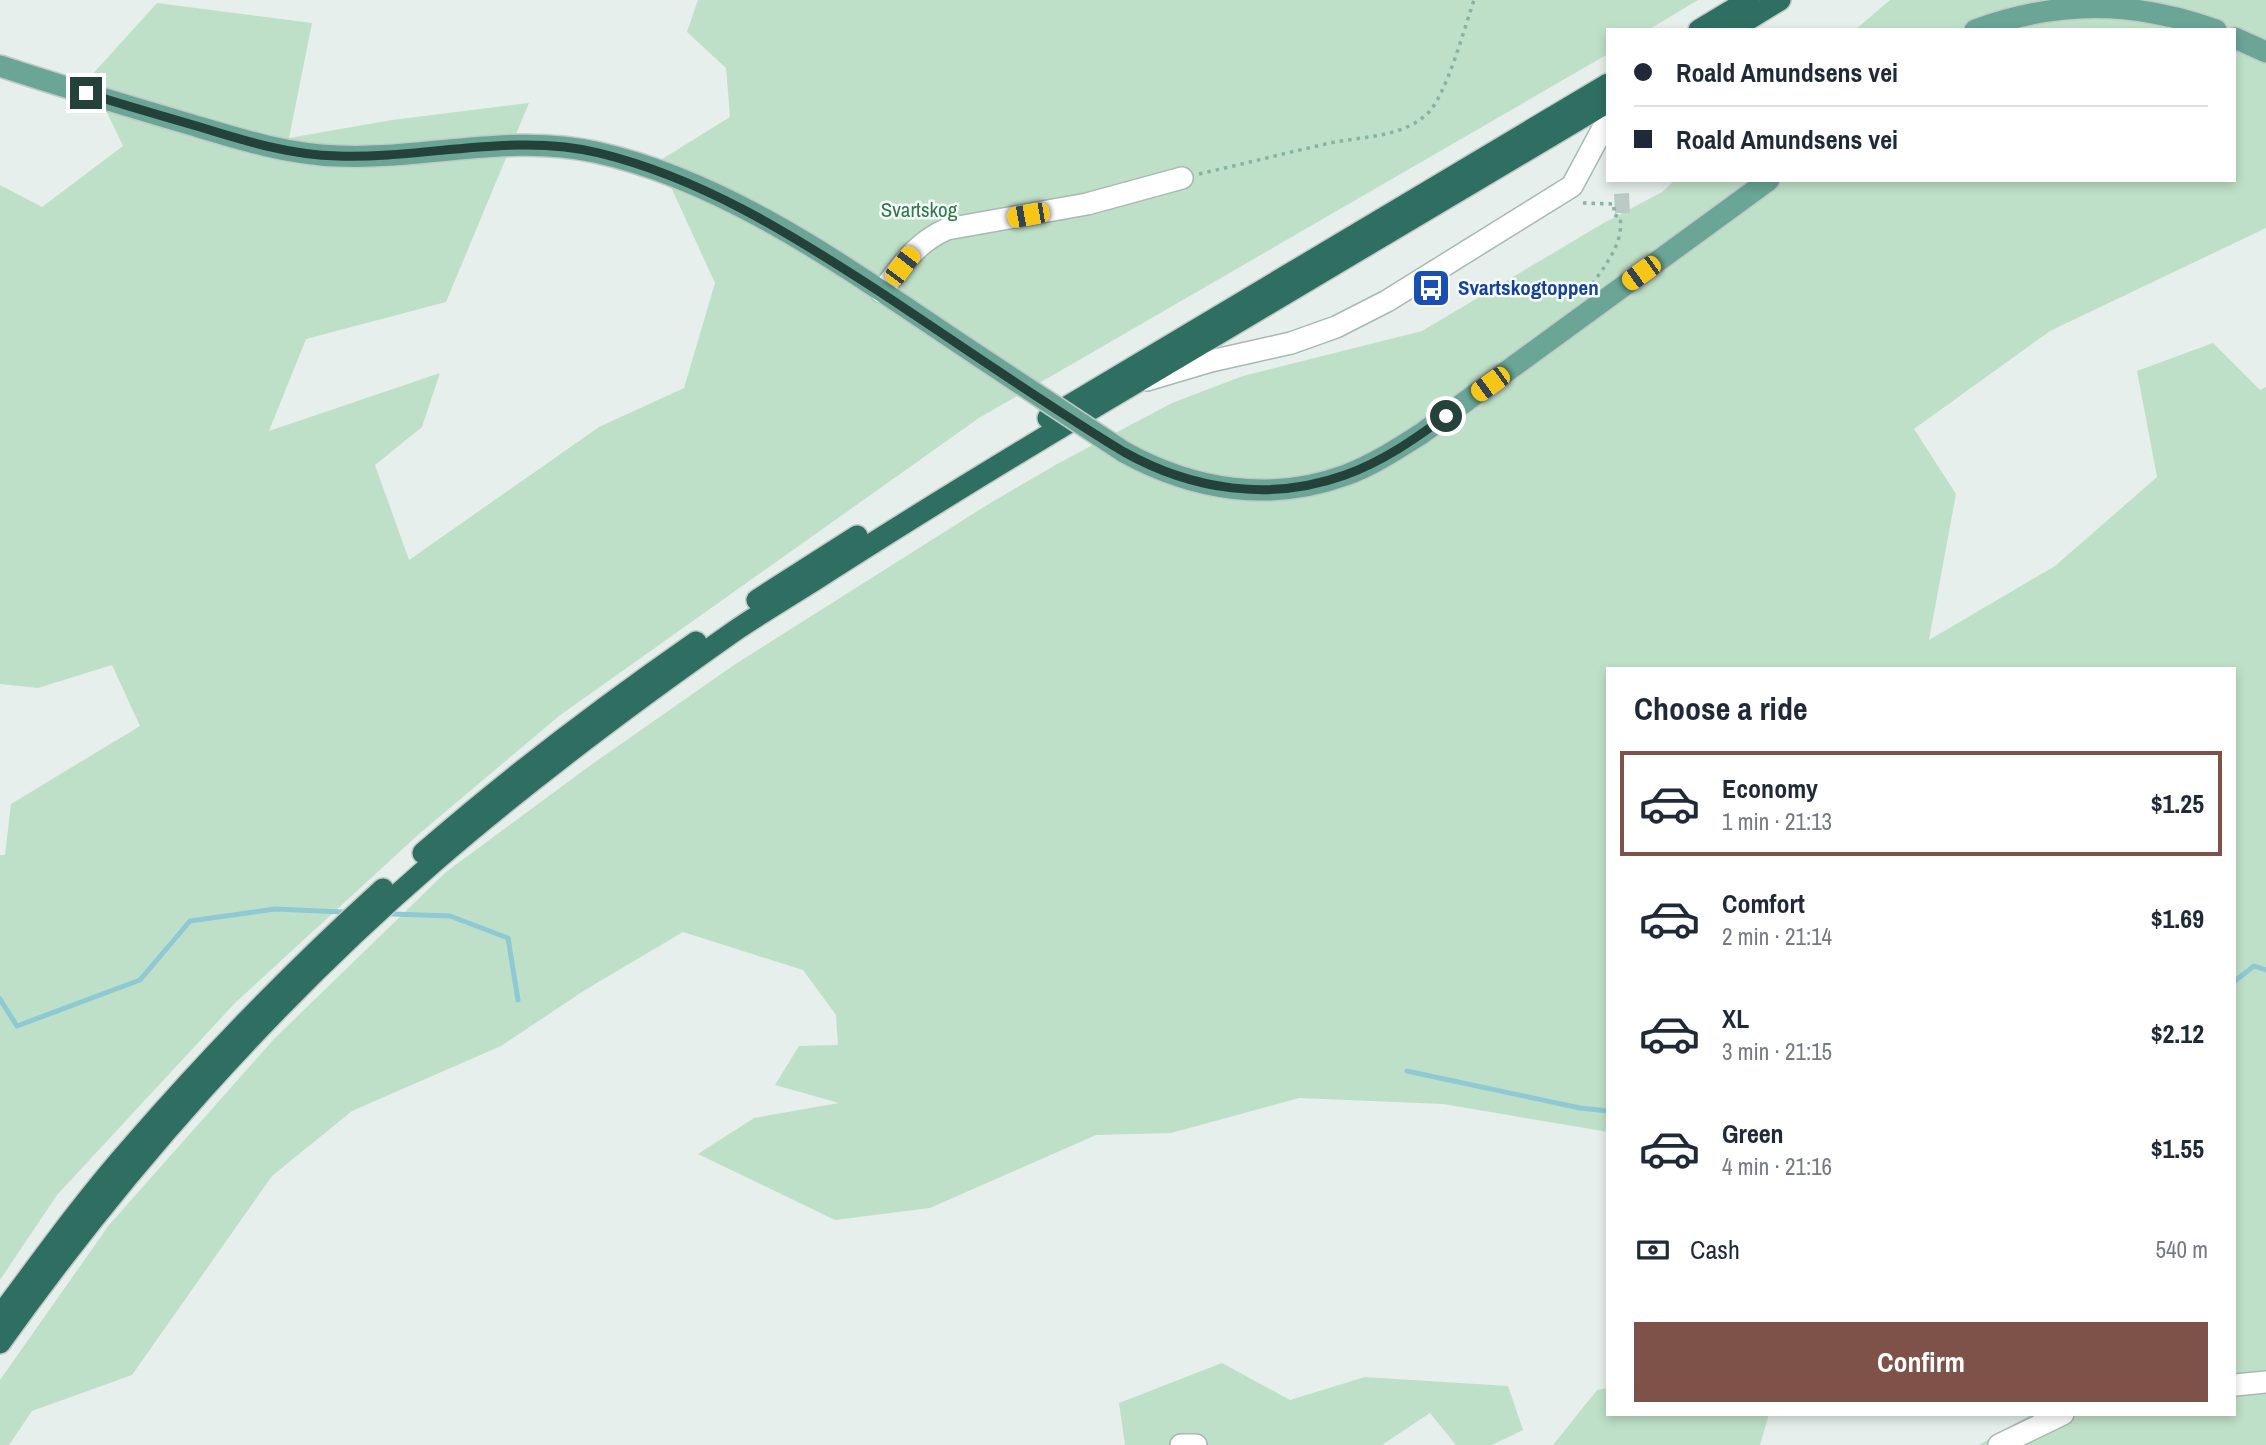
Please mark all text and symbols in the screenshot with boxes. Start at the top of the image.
text: Roald Amundsens vei [1676,55,1898,90]
route end [70,77,102,109]
text: Roald Amundsens vei [1676,122,1898,157]
park label: Svartskog [881,195,958,224]
car [1006,201,1051,229]
car [881,243,924,289]
car [1618,252,1665,294]
bus stop icon: Svartskogtoppen [1410,267,1452,309]
place label: Svartskogtoppen [1458,273,1599,302]
car [1467,363,1514,405]
route start [1430,400,1462,432]
text: Choose a ride [1634,687,1808,730]
text: Economy [1722,771,1818,806]
icon: car [1638,772,1701,835]
text: $1.25 [2151,786,2204,821]
text: 1 min · 21:13 [1722,806,1832,837]
text: Comfort [1722,886,1805,921]
icon: car [1638,887,1701,950]
text: $1.69 [2151,901,2204,936]
text: 2 min · 21:14 [1722,921,1832,952]
text: XL [1722,1001,1749,1036]
icon: car [1638,1002,1701,1065]
text: $2.12 [2151,1016,2204,1051]
text: 3 min · 21:15 [1722,1036,1832,1067]
text: Green [1722,1116,1784,1151]
icon: car [1638,1117,1701,1180]
text: $1.55 [2151,1131,2204,1166]
text: 4 min · 21:16 [1722,1151,1832,1182]
icon: cash [1634,1231,1672,1269]
text: Cash [1690,1232,1740,1267]
text: 540 m [2156,1234,2208,1265]
button: Confirm [1634,1322,2208,1402]

